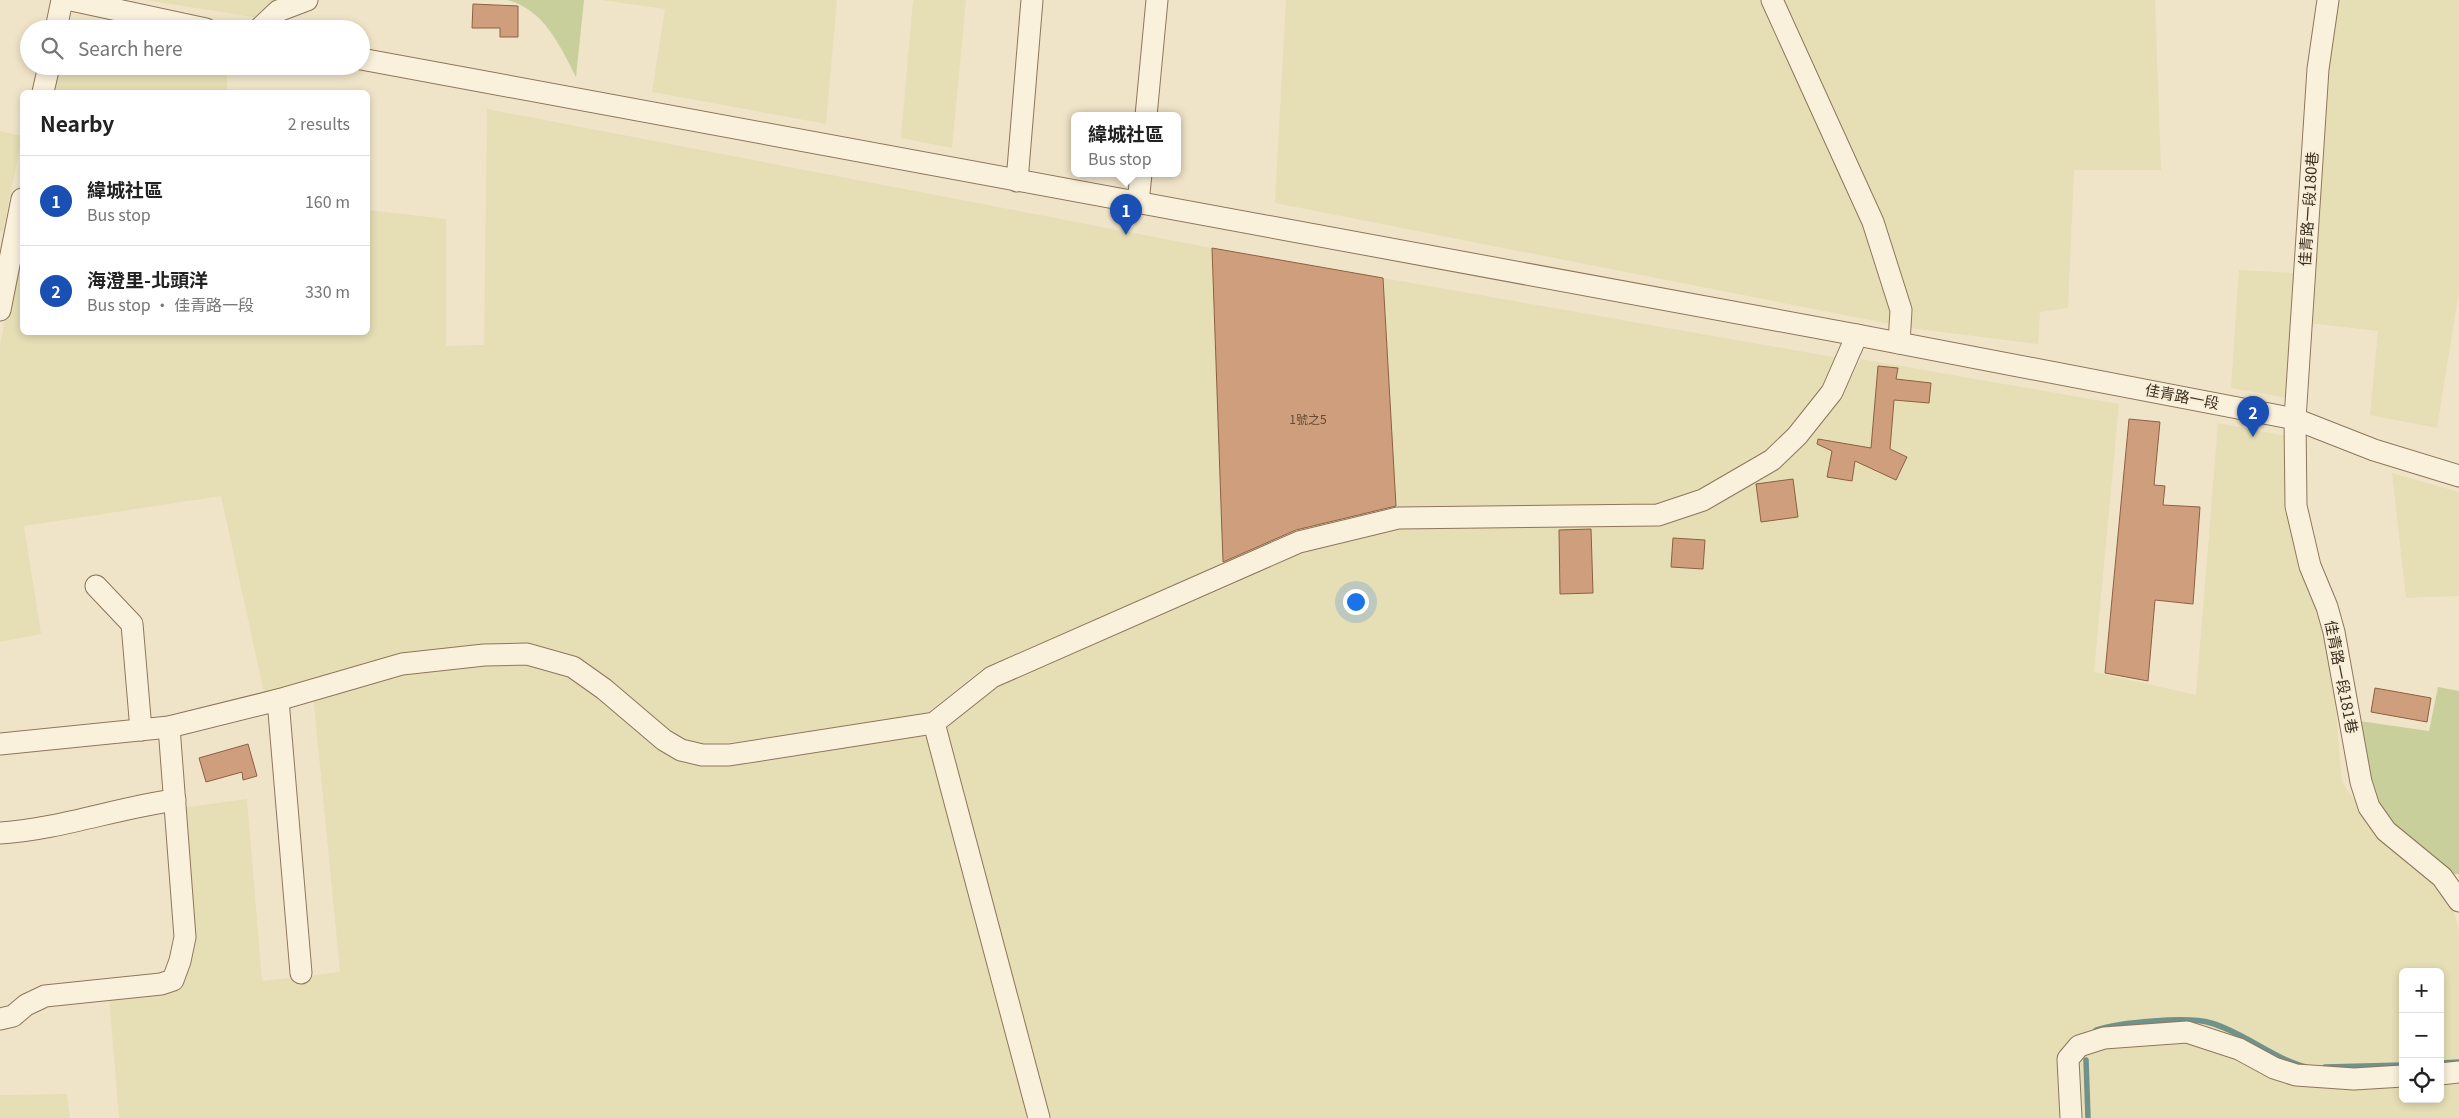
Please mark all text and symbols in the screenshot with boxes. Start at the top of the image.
search box [20,20,370,75]
icon: search [38,34,66,62]
text: Search here [78,34,182,61]
text: Nearby [40,108,114,138]
text: 2 results [288,111,350,135]
popup [1071,112,1181,177]
text: 緯城社區 [1088,119,1164,146]
text: Bus stop [1088,146,1152,170]
street label: 佳青路一段180巷 [2293,151,2322,267]
text: 緯城社區 [87,175,163,202]
text: 1 [51,189,61,213]
text: 160 m [305,189,350,213]
pin: 1 [1110,194,1142,235]
text: Bus stop [87,202,151,226]
text: 海澄里-北頭洋 [87,265,208,292]
text: 2 [51,279,61,303]
text: 330 m [305,279,350,303]
text: Bus stop · 佳青路一段 [87,292,254,316]
street label: 佳青路一段 [2143,378,2221,413]
pin: 2 [2237,396,2269,437]
house number: 1號之5 [1289,410,1327,427]
your location [1343,589,1369,615]
street label: 佳青路一段181巷 [2321,618,2364,735]
map controls [2399,968,2444,1103]
button: + [2399,968,2444,1013]
button: − [2399,1013,2444,1058]
button: locate [2399,1058,2444,1103]

